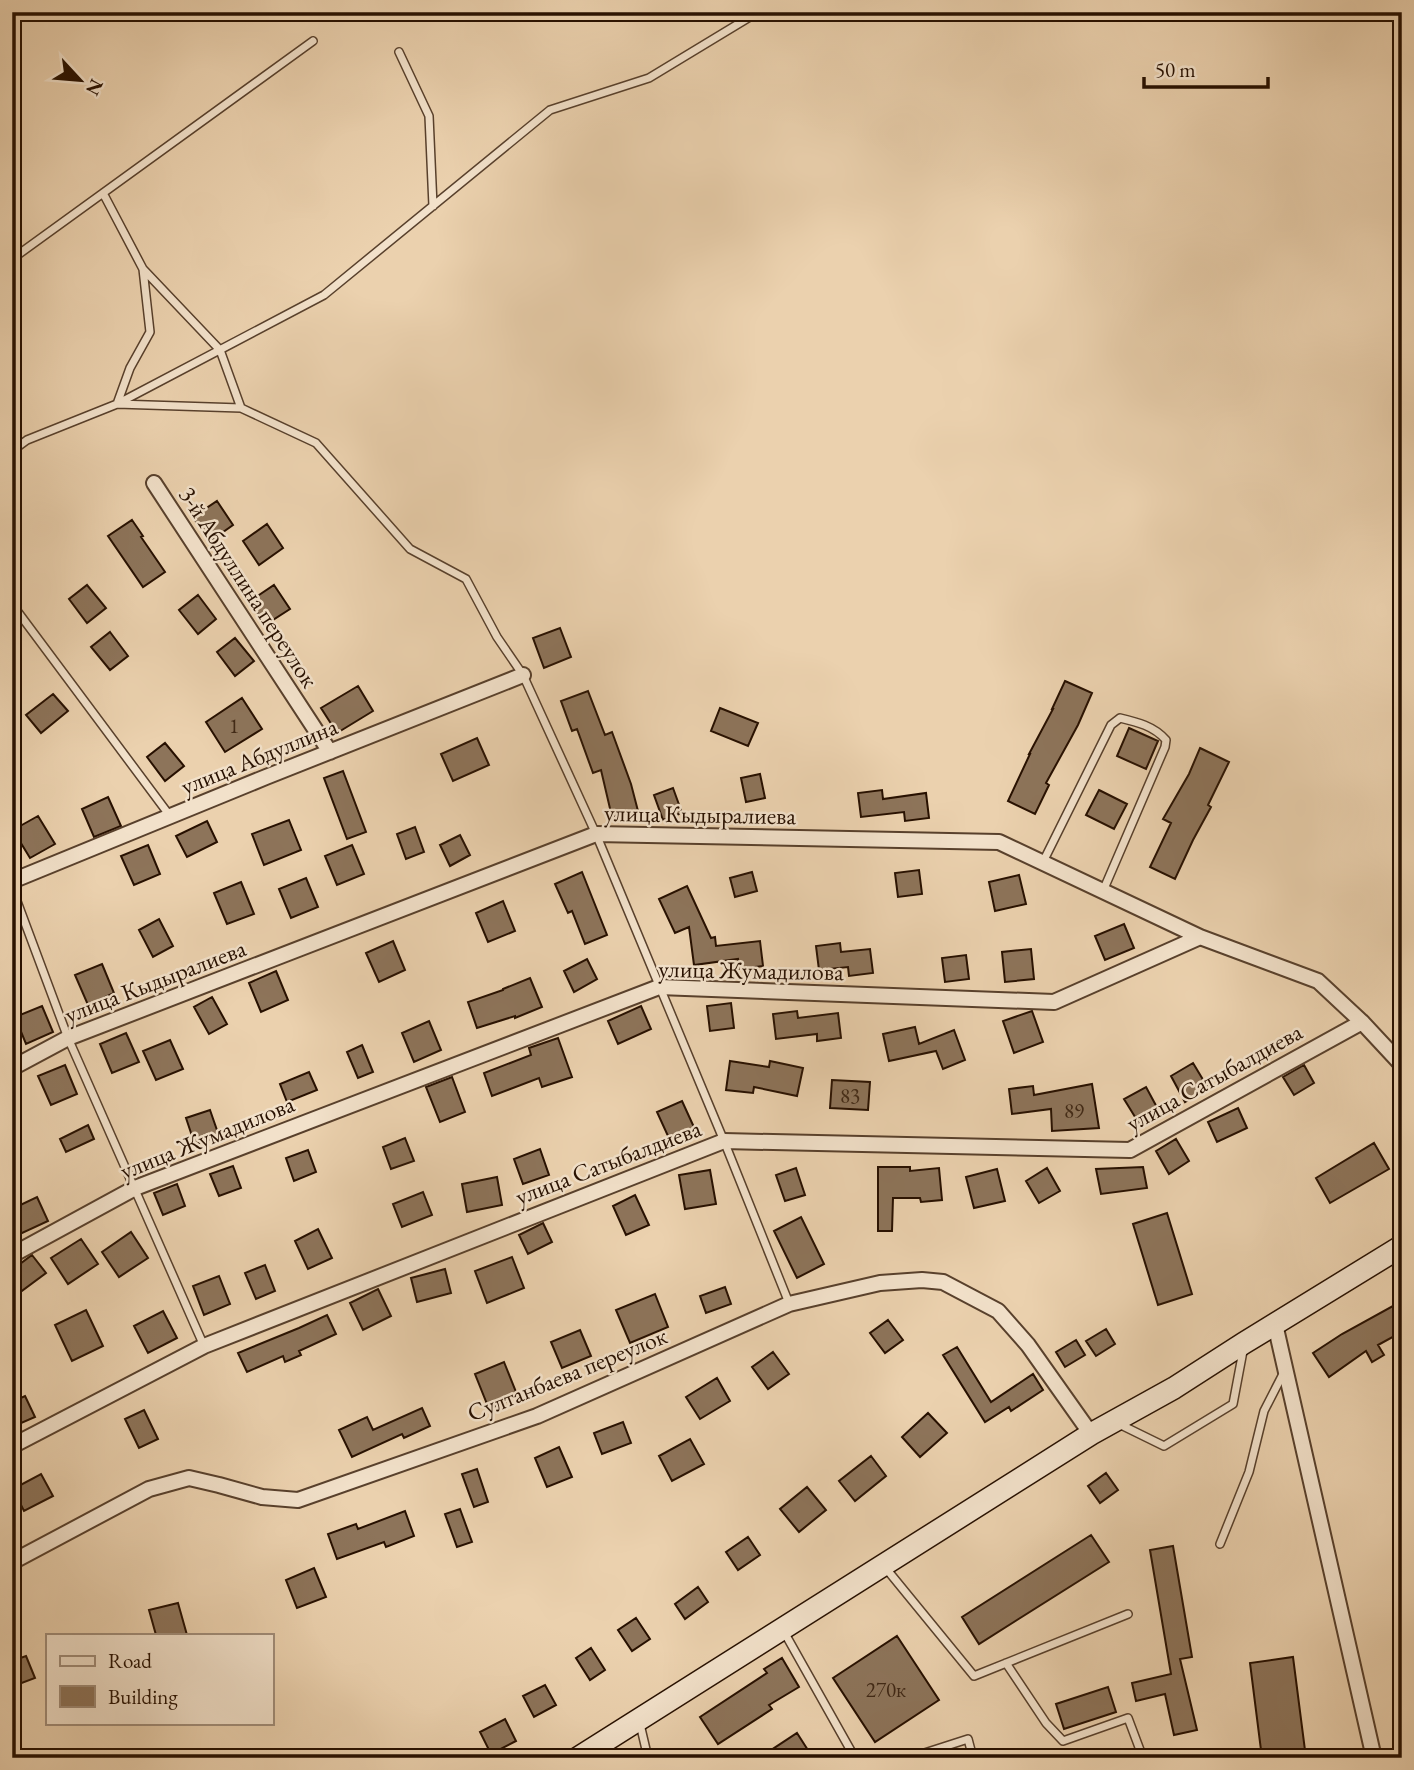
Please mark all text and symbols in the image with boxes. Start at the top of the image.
north arrow [46,46,116,116]
scale bar [1144,46,1269,90]
text: 50 m [1155,56,1196,83]
text: N [80,75,109,100]
street label: 3-й Абдуллина переулок [172,480,326,694]
street label: улица Абдуллина [176,710,342,802]
house number: 1 [229,712,239,739]
street label: улица Кыдыралиева [604,797,797,831]
street label: улица Кыдыралиева [60,932,250,1030]
street label: улица Жумадилова [658,953,844,987]
street label: улица Сатыбалдиева [1120,1016,1308,1138]
house number: 83 [840,1082,860,1109]
street label: улица Жумадилова [115,1088,299,1186]
house number: 89 [1064,1097,1084,1124]
street label: улица Сатыбалдиева [511,1112,706,1212]
street label: Султанбаева переулок [463,1320,672,1428]
legend [46,1634,273,1724]
text: Road [108,1647,152,1674]
house number: 270к [866,1676,906,1703]
text: Building [108,1683,178,1710]

